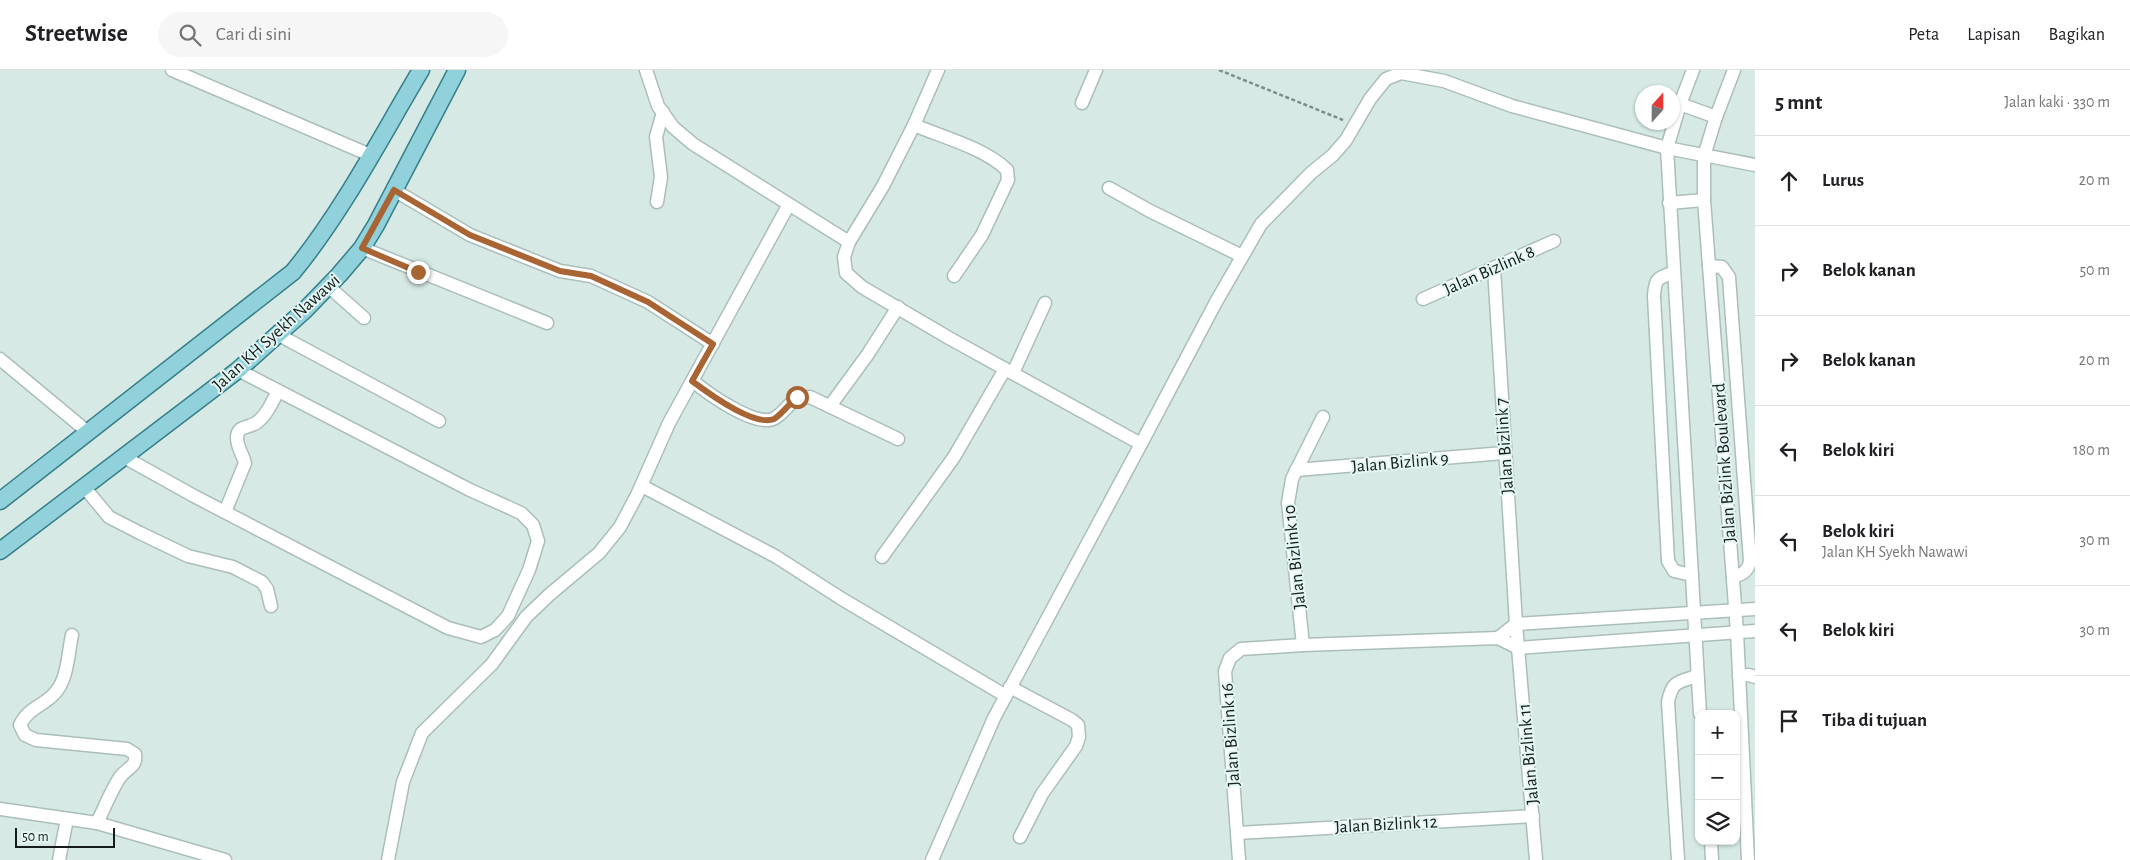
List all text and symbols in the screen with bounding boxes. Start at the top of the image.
search box [158,12,508,57]
icon: search [176,21,204,49]
text: Streetwise [25,22,128,46]
text: Cari di sini [216,25,292,44]
text: Peta [1908,26,1939,44]
text: Lapisan [1967,26,2021,44]
text: Bagikan [2049,26,2105,44]
north arrow [1635,85,1680,130]
text: 5 mnt [1775,92,1822,113]
text: Jalan kaki · 330 m [2004,94,2110,110]
icon: ahead [1775,167,1803,195]
text: Lurus [1822,171,1864,190]
text: 20 m [2079,172,2110,188]
street label: Jalan Bizlink 8 [1441,243,1538,299]
icon: right [1775,257,1803,285]
route end [407,261,430,284]
text: Belok kanan [1822,261,1916,280]
text: 50 m [2079,262,2110,278]
street label: Jalan KH Syekh Nawawi [210,271,344,394]
icon: right [1775,347,1803,375]
text: Belok kanan [1822,351,1916,370]
text: 20 m [2079,352,2110,368]
street label: Jalan Bizlink Boulevard [1710,383,1740,543]
route start [786,386,809,409]
street label: Jalan Bizlink 7 [1493,397,1517,495]
icon: left [1775,437,1803,465]
text: Belok kiri [1822,441,1894,460]
text: 180 m [2073,442,2110,458]
street label: Jalan Bizlink 9 [1351,450,1449,476]
street label: Jalan Bizlink 10 [1281,504,1309,610]
text: Belok kiri [1822,522,1894,541]
icon: left [1775,527,1803,555]
text: 30 m [2080,532,2110,548]
text: Jalan KH Syekh Nawawi [1822,544,1968,560]
icon: left [1775,617,1803,645]
text: Belok kiri [1822,621,1894,640]
text: 30 m [2080,622,2110,638]
street label: Jalan Bizlink 16 [1218,683,1244,787]
street label: Jalan Bizlink 11 [1516,703,1542,805]
icon: arrive [1775,707,1803,735]
map controls [1695,710,1740,845]
button: + [1695,710,1740,755]
text: Tiba di tujuan [1822,711,1927,730]
button: − [1695,755,1740,800]
button: layers [1695,800,1740,845]
street label: Jalan Bizlink 12 [1334,813,1438,837]
scale bar [15,825,115,848]
text: 50 m [22,830,49,844]

